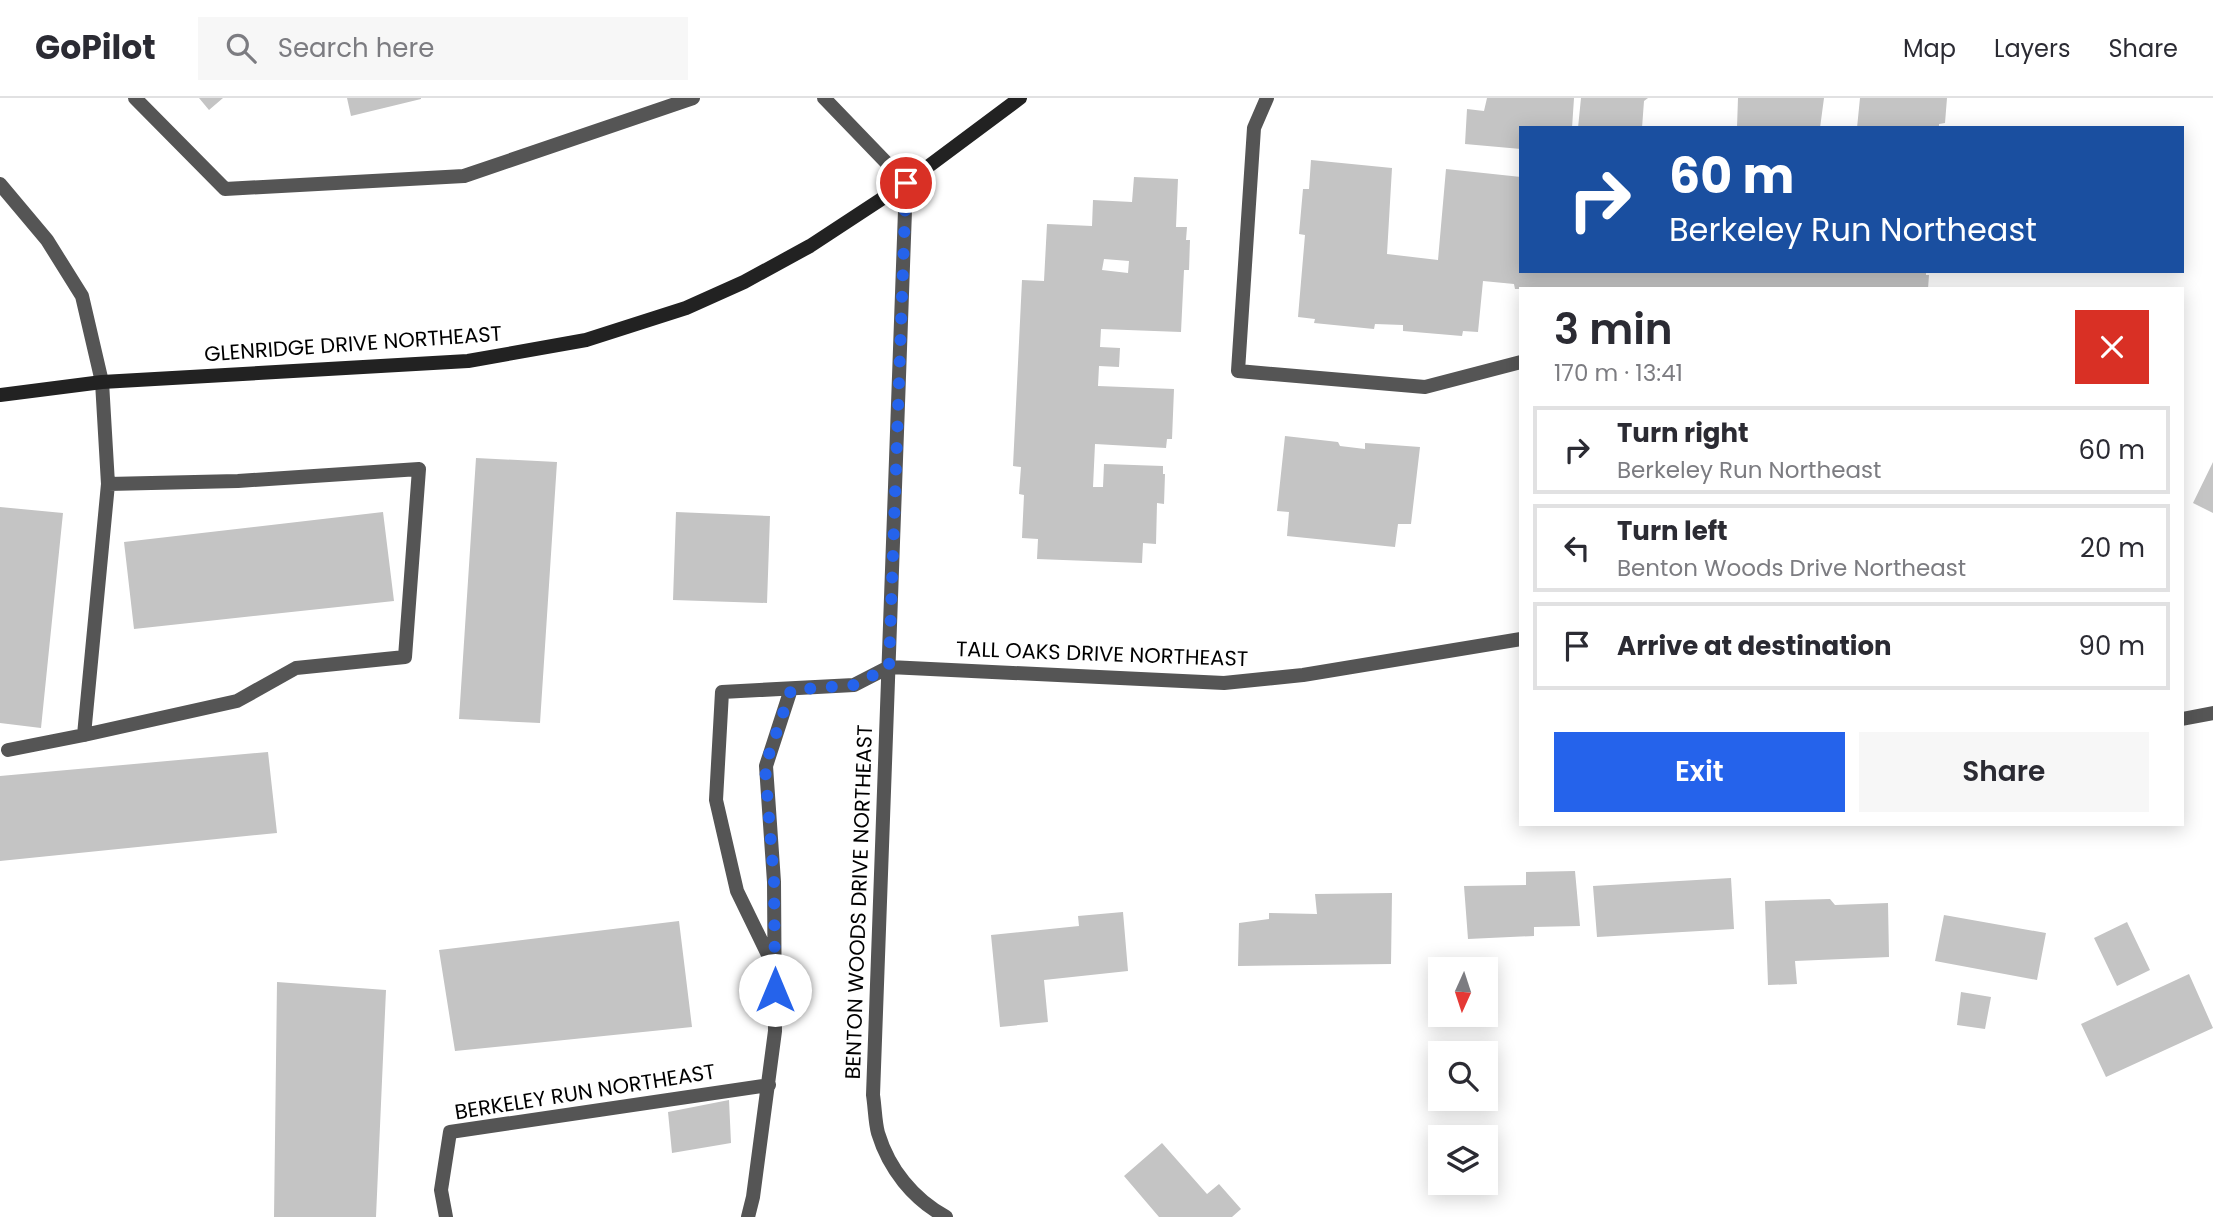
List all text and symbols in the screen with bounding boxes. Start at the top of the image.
search box [198,17,688,80]
text: GoPilot [35,24,156,71]
icon: search [222,29,260,67]
text: Search here [278,30,434,66]
text: Map [1903,32,1956,65]
text: Layers [1994,32,2070,65]
text: Share [2108,32,2178,65]
text: 60 m [1669,142,1794,210]
pin [876,153,936,213]
icon: right [1554,154,1645,245]
icon: arrive [887,164,925,202]
text: Berkeley Run Northeast [1669,207,2037,252]
text: 3 min [1554,300,1673,359]
button: close [2075,310,2149,384]
street label: GLENRIDGE DRIVE NORTHEAST [203,319,503,368]
text: 170 m · 13:41 [1554,357,1683,389]
text: Turn right [1617,415,1749,451]
icon: right [1558,431,1596,469]
text: 60 m [2078,432,2145,468]
text: Berkeley Run Northeast [1617,454,1881,486]
text: Turn left [1617,513,1728,549]
icon: left [1558,529,1596,567]
text: 20 m [2080,530,2145,566]
text: Benton Woods Drive Northeast [1617,552,1966,584]
icon: arrive [1558,627,1596,665]
text: Arrive at destination [1617,628,1892,664]
text: 90 m [2079,628,2145,664]
street label: TALL OAKS DRIVE NORTHEAST [955,634,1249,673]
street label: BENTON WOODS DRIVE NORTHEAST [838,724,879,1080]
button: Exit [1554,732,1845,812]
button: Share [1859,732,2149,812]
position arrow [738,953,812,1027]
north arrow [1428,957,1498,1027]
map controls [1428,957,1498,1195]
button: search [1428,1041,1498,1111]
street label: BERKELEY RUN NORTHEAST [453,1057,717,1126]
button: layers [1428,1125,1498,1195]

